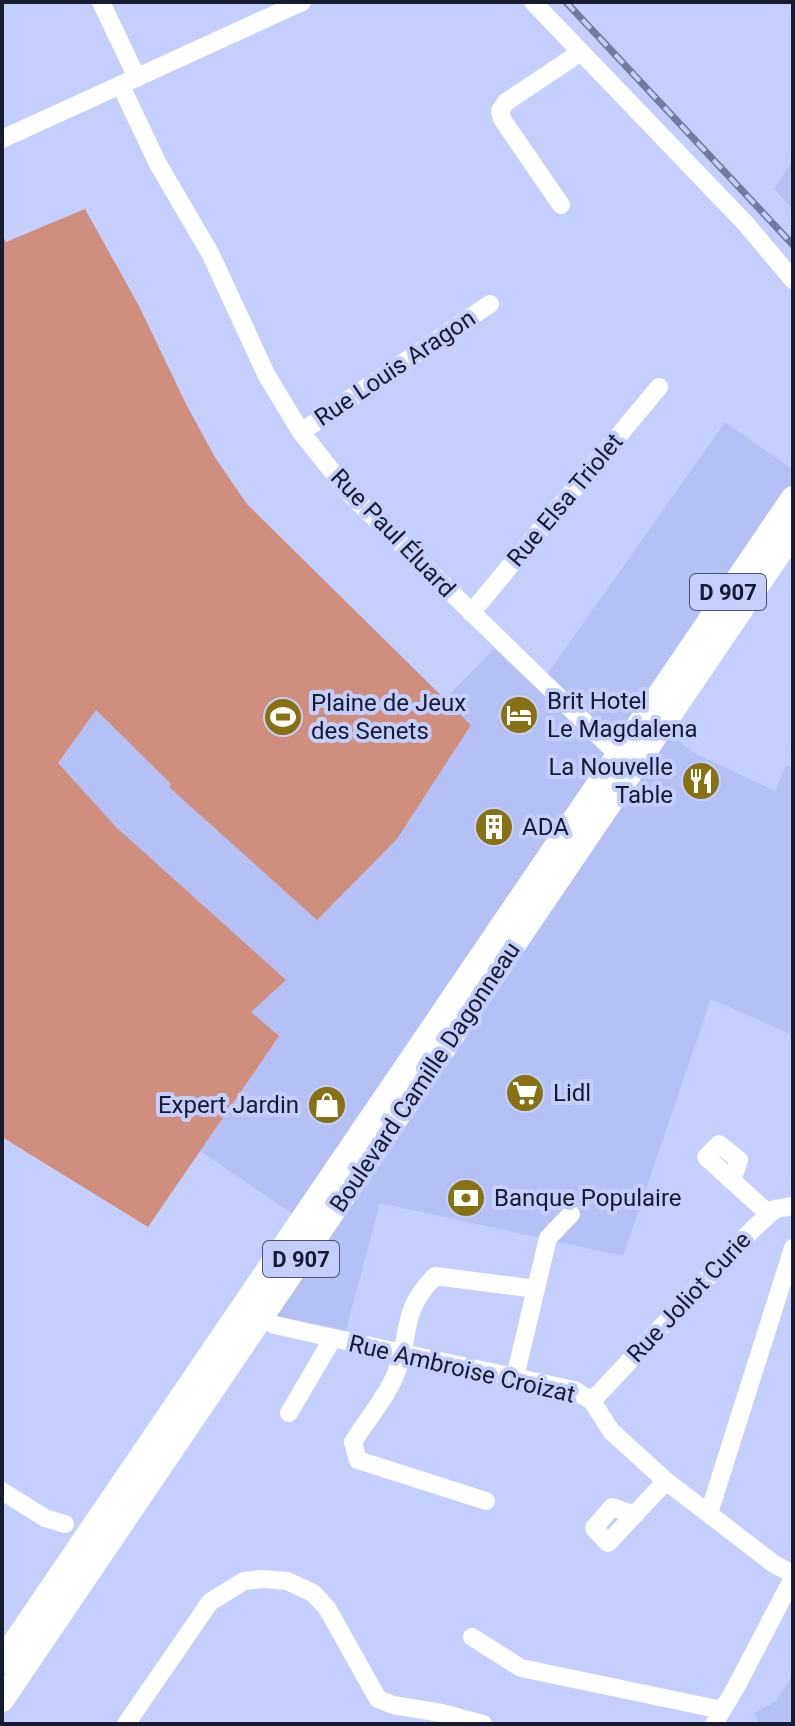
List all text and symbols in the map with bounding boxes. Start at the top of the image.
street label: Rue Louis Aragon [309,304,481,432]
street label: Rue Elsa Triolet [501,428,629,572]
street label: Rue Paul Éluard [325,463,461,603]
road number: D 907 [690,574,766,610]
place label: Brit Hotel Le Magdalena [547,687,698,743]
place label: Plaine de Jeux des Senets [311,689,466,745]
hotel icon: Brit Hotel Le Magdalena [498,694,540,736]
sports icon: Plaine de Jeux des Senets [262,696,304,738]
place label: La Nouvelle Table [548,753,673,809]
restaurant icon: La Nouvelle Table [680,760,722,802]
building icon: ADA [473,806,515,848]
place label: ADA [522,813,569,841]
street label: Boulevard Camille Dagonneau [324,937,526,1217]
supermarket icon: Lidl [504,1072,546,1114]
place label: Lidl [553,1079,591,1107]
shop icon: Expert Jardin [306,1084,348,1126]
place label: Expert Jardin [158,1091,299,1119]
bank icon: Banque Populaire [445,1177,487,1219]
place label: Banque Populaire [494,1184,682,1212]
street label: Rue Joliot Curie [621,1226,757,1368]
road number: D 907 [263,1241,339,1277]
street label: Rue Ambroise Croizat [346,1329,578,1409]

